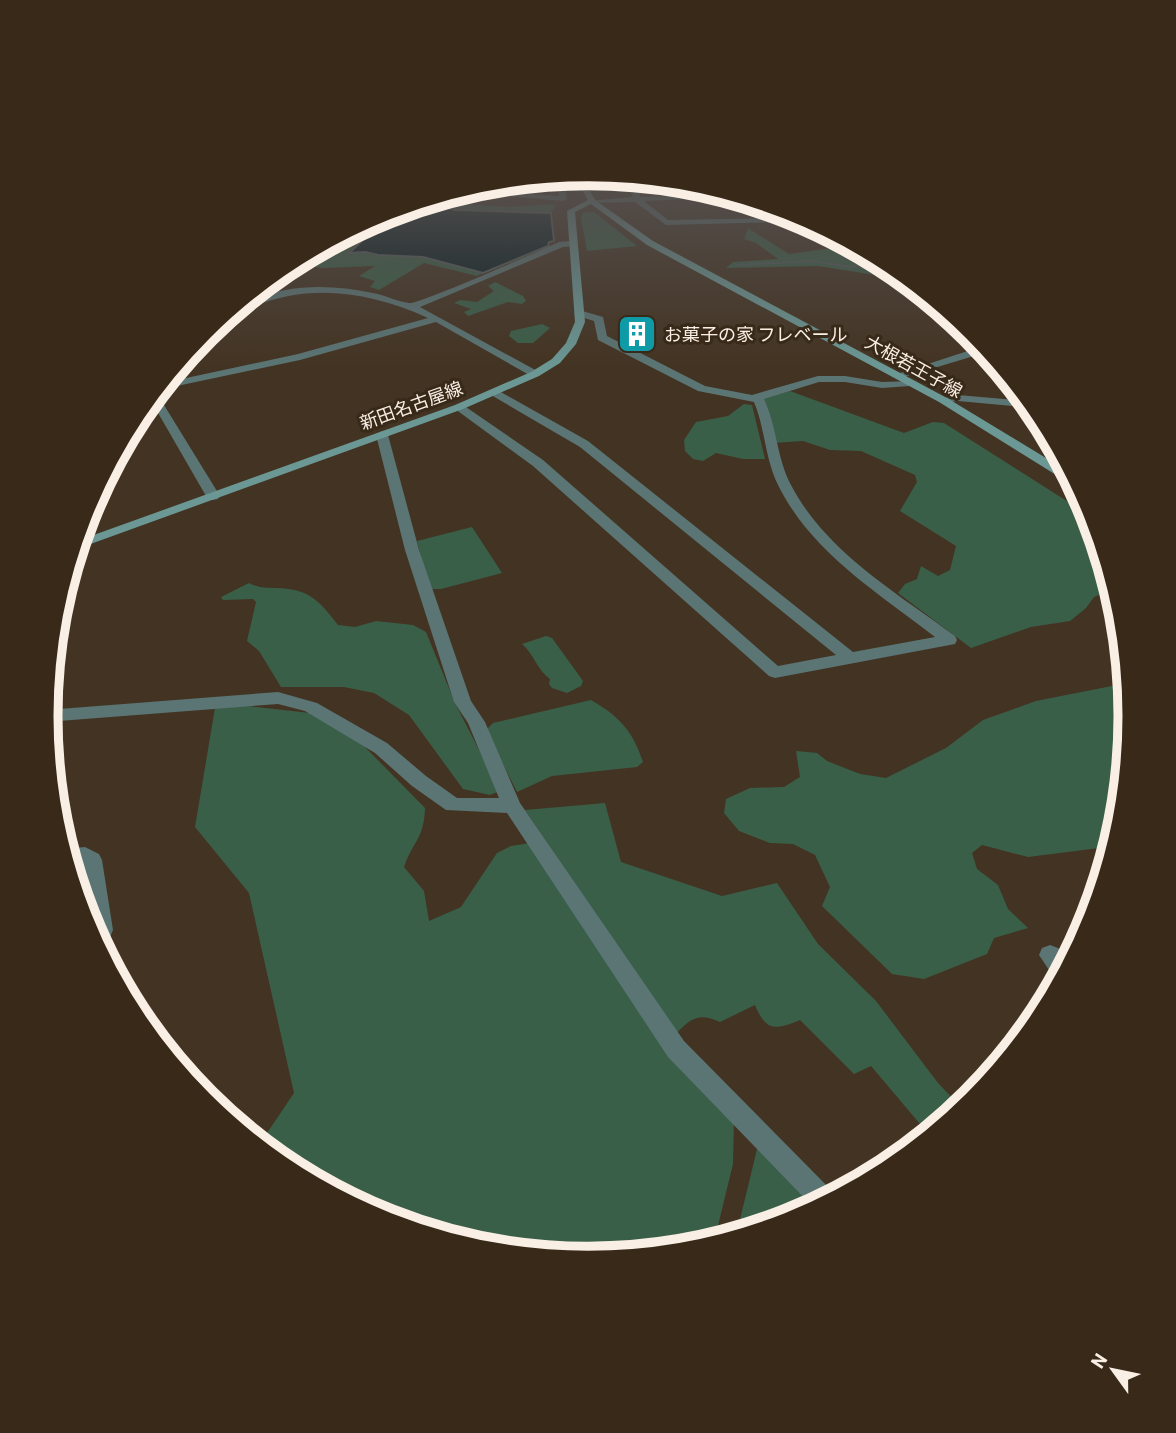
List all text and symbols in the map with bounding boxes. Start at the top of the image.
building icon: お菓子の家 フレベール [616,313,658,355]
place label: お菓子の家 フレベール [664,323,848,345]
street label: 大根若王子線 [861,330,967,402]
street label: 新田名古屋線 [356,376,466,434]
north arrow [1078,1335,1148,1405]
text: N [1085,1349,1111,1372]

